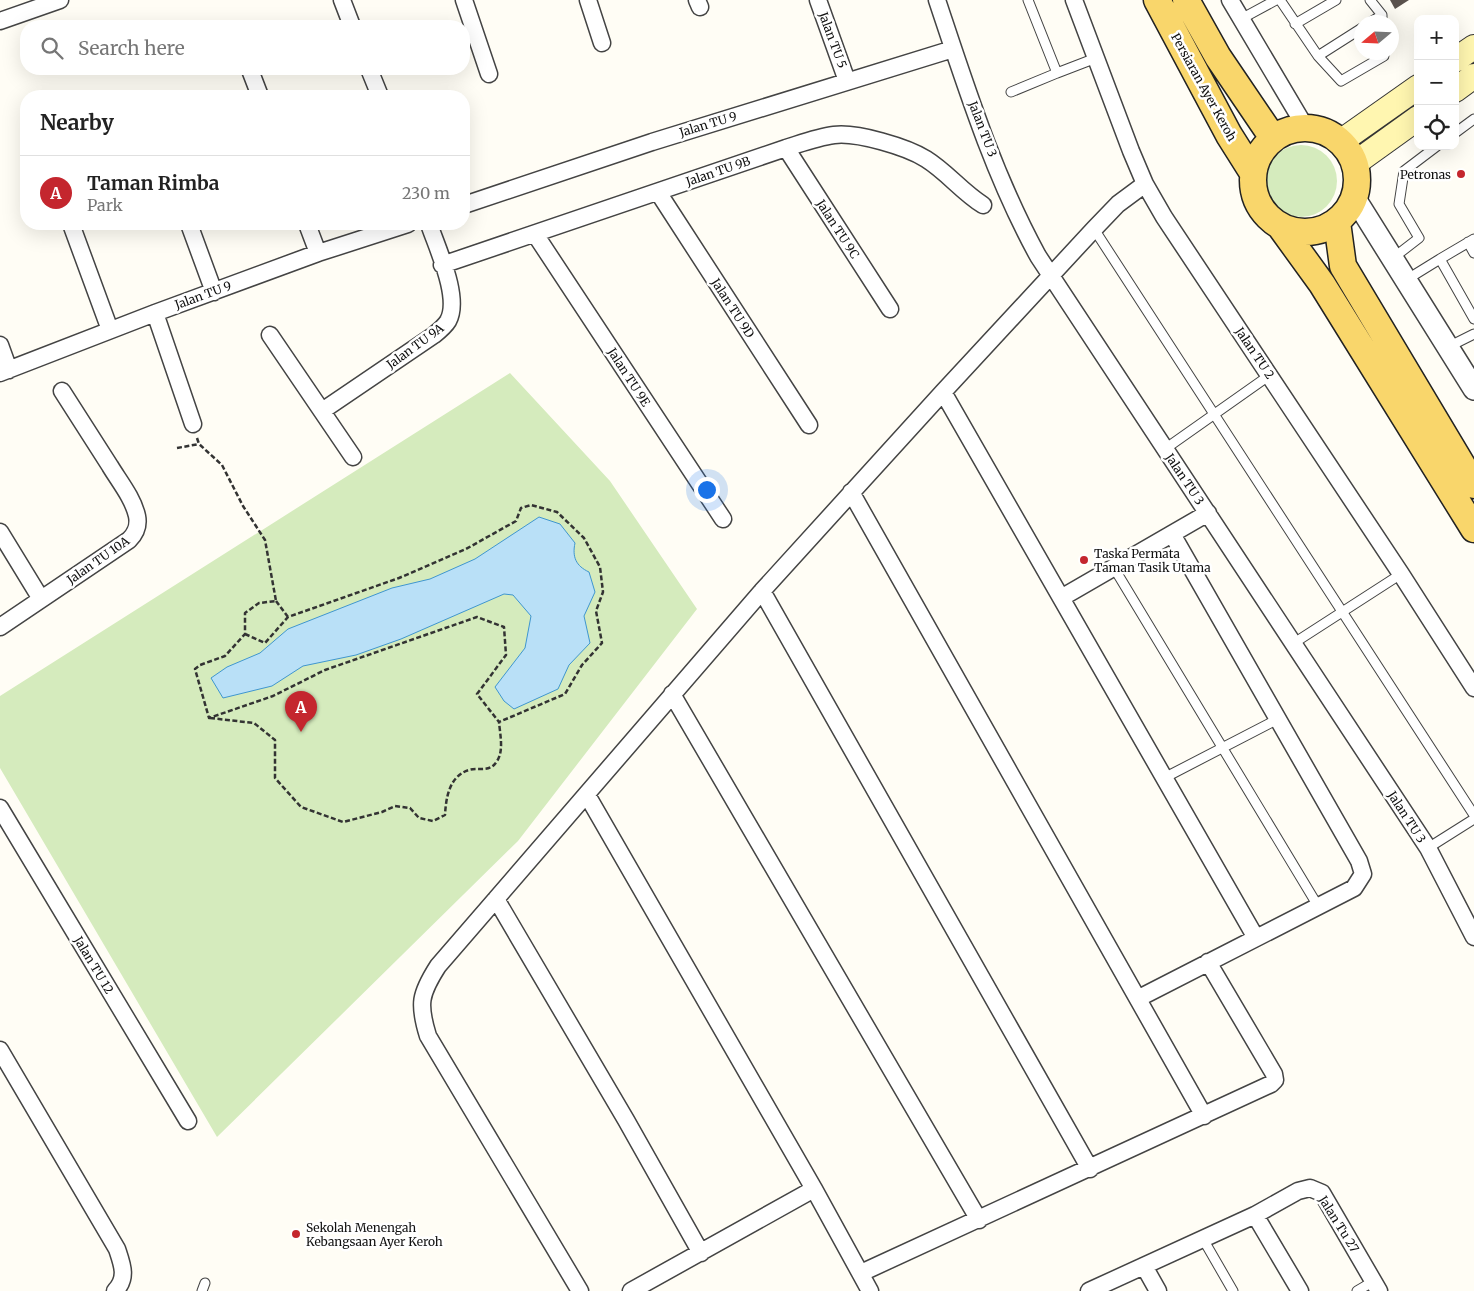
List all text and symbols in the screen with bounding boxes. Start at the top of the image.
street label: Jalan TU 5 [816,9,850,70]
north arrow [1354,15,1399,60]
map controls [1414,15,1459,150]
button: + [1414,15,1459,60]
search box [20,20,470,75]
street label: Persiaran Ayer Keroh [1168,30,1240,144]
icon: search [38,34,66,62]
text: Search here [78,36,185,60]
button: − [1414,60,1459,105]
street label: Jalan TU 3 [965,98,1001,159]
button: locate [1414,105,1459,150]
street label: Jalan TU 9 [677,108,738,140]
text: Nearby [40,109,114,136]
street label: Jalan TU 9B [683,153,752,189]
place label: Petronas [1400,167,1451,182]
marker: Petronas [1455,168,1467,180]
text: Taman Rimba [87,171,219,195]
text: A [50,183,62,203]
text: 230 m [402,183,450,203]
text: Park [87,195,123,215]
street label: Jalan TU 9C [813,196,863,261]
street label: Jalan TU 9D [708,275,758,341]
street label: Jalan TU 9 [172,278,233,312]
street label: Jalan TU 9A [383,320,447,372]
street label: Jalan TU 2 [1232,324,1278,382]
street label: Jalan TU 9E [604,344,654,409]
street label: Jalan TU 3 [1162,450,1208,508]
your location [694,477,720,503]
street label: Jalan TU 10A [63,533,132,588]
place label: Taska Permata Taman Tasik Utama [1094,546,1211,575]
marker: Taska Permata Taman Tasik Utama [1078,554,1090,566]
pin: A [285,691,317,732]
street label: Jalan TU 3 [1384,787,1429,846]
street label: Jalan TU 12 [71,933,117,996]
street label: Jalan Tu 27 [1315,1192,1362,1255]
place label: Sekolah Menengah Kebangsaan Ayer Keroh [306,1220,443,1249]
marker: Sekolah Menengah Kebangsaan Ayer Keroh [290,1228,302,1240]

